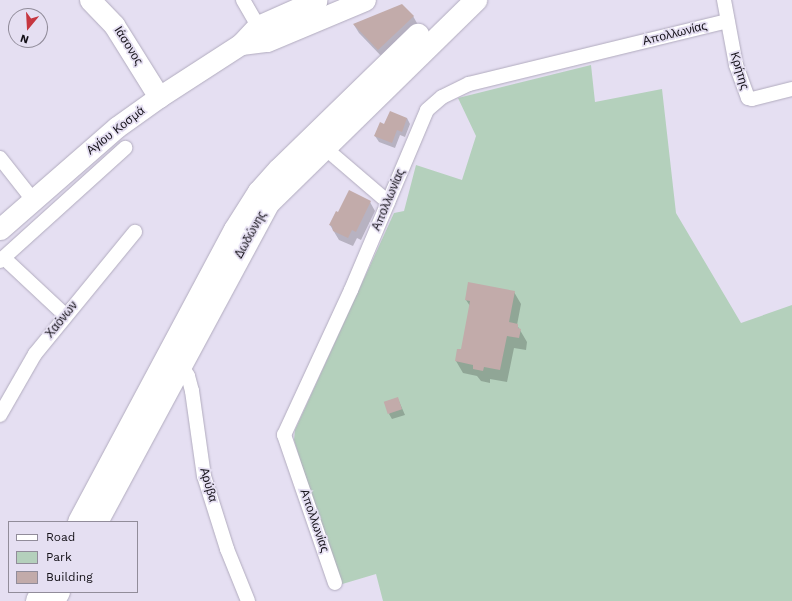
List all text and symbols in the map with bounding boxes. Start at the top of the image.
north arrow [8,8,48,48]
street label: Απολλωνίας [641,19,709,49]
street label: Ιάσονος [111,24,145,68]
text: N [19,31,30,46]
street label: Κρήτης [726,50,752,92]
street label: Αγίου Κοσμά [84,104,148,158]
street label: Απολλωνίας [370,167,408,233]
street label: Δωδώνης [232,209,270,261]
street label: Χαόνων [43,299,81,341]
street label: Αρύβα [196,466,220,504]
street label: Απολλωνίας [296,488,332,554]
legend [8,521,138,593]
text: Road [46,530,75,544]
text: Park [46,550,72,564]
text: Building [46,570,93,584]

